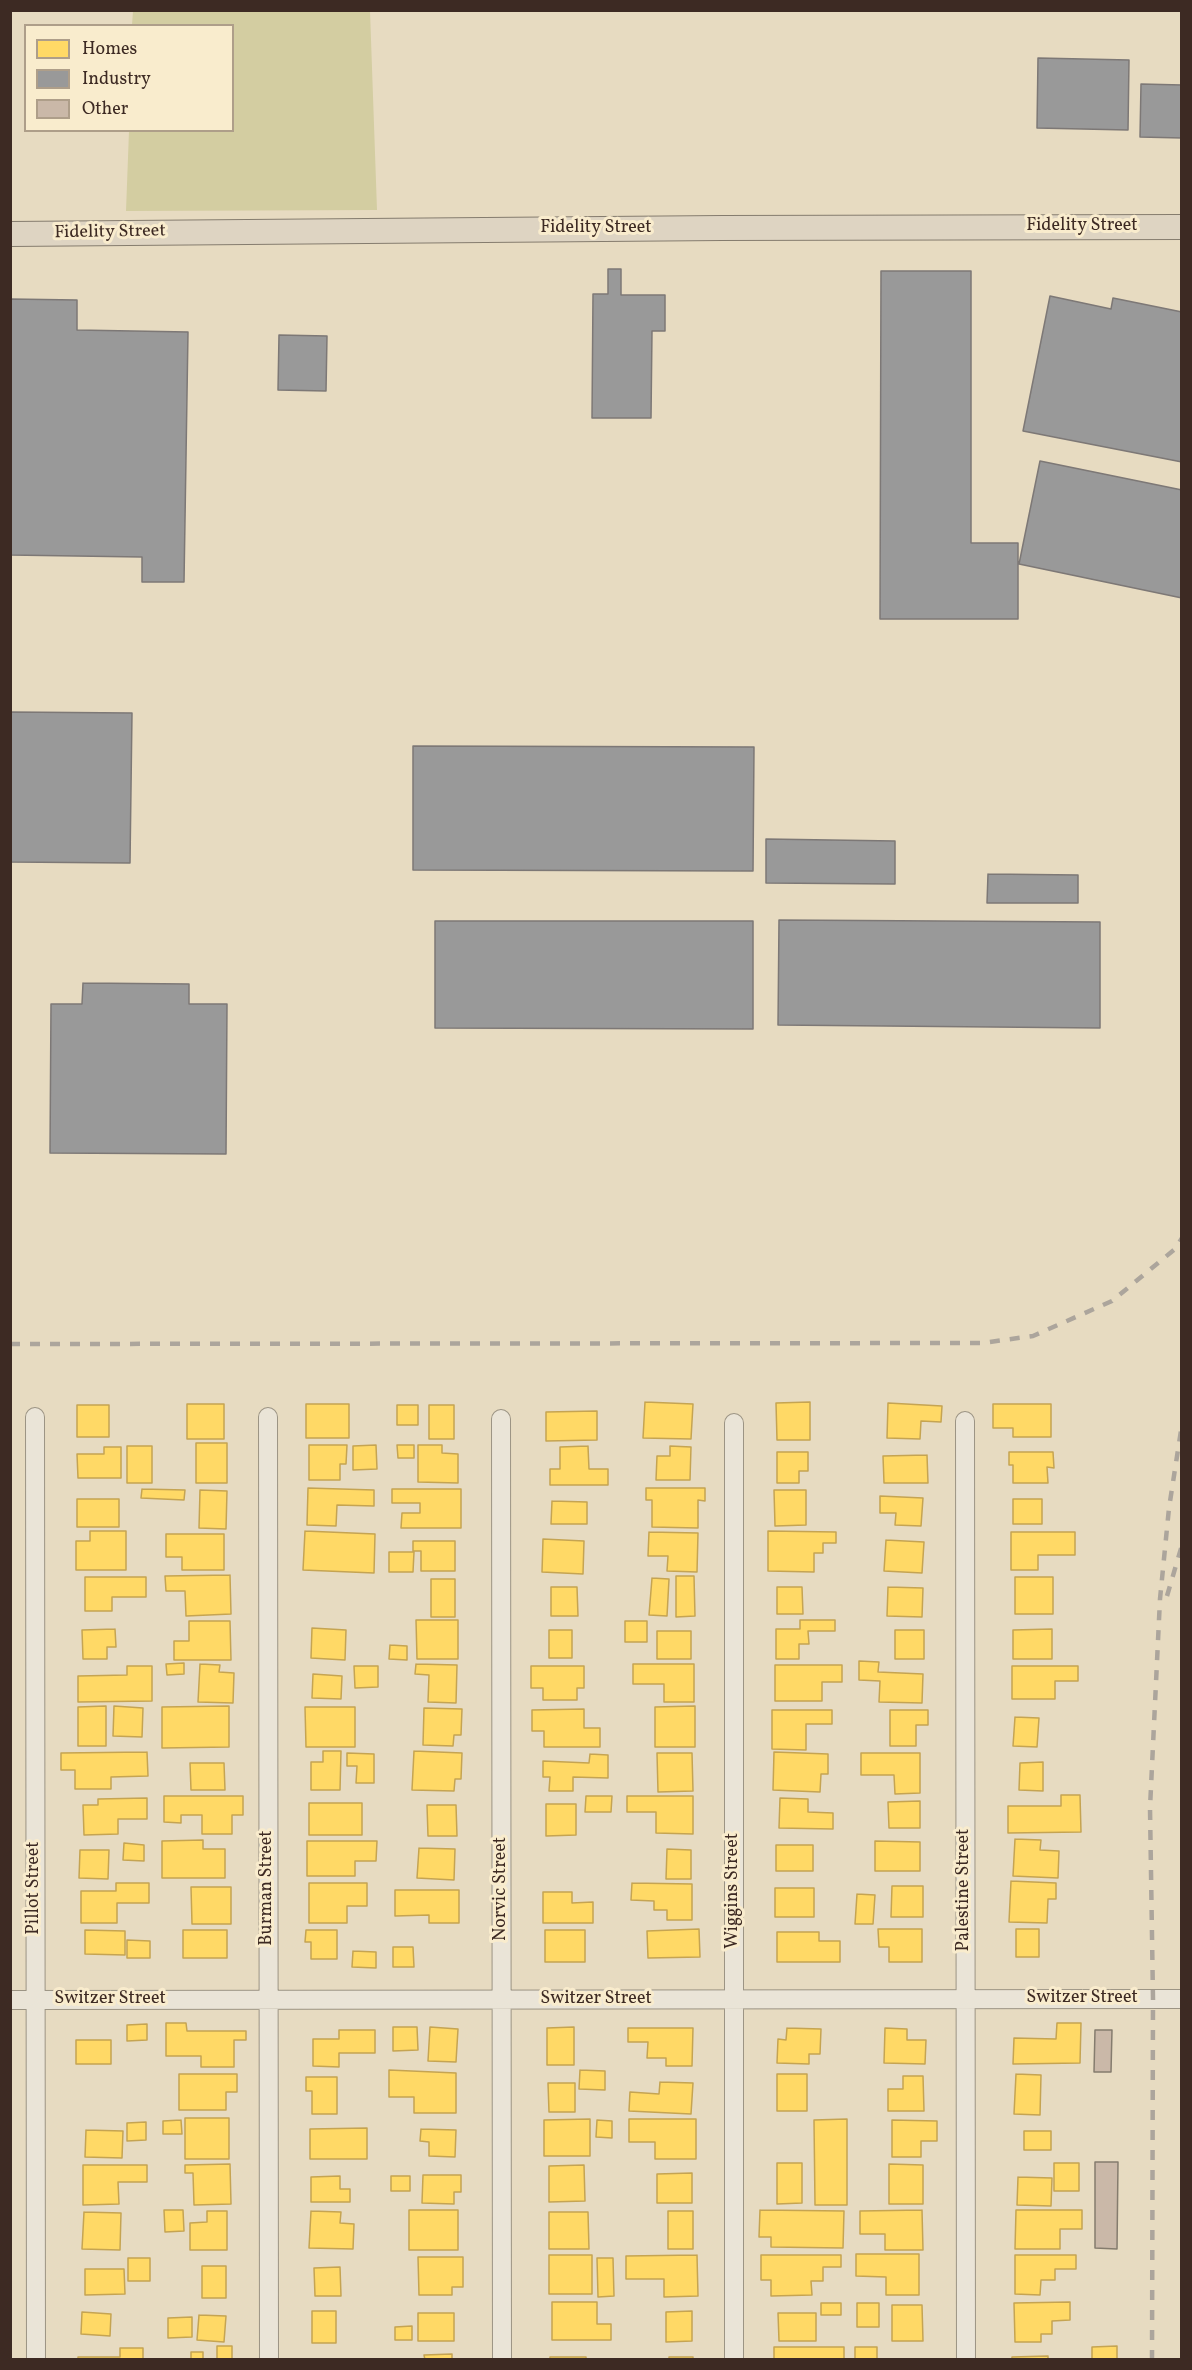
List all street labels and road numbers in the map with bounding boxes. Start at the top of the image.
street label: Fidelity Street [1026,216,1138,238]
street label: Fidelity Street [540,218,652,240]
street label: Fidelity Street [54,221,166,245]
street label: Palestine Street [954,1829,976,1951]
street label: Burman Street [257,1830,279,1946]
street label: Wiggins Street [723,1833,745,1949]
street label: Norvic Street [491,1837,513,1941]
street label: Pillot Street [24,1841,46,1935]
street label: Switzer Street [1026,1988,1138,2010]
street label: Switzer Street [54,1989,166,2011]
street label: Switzer Street [540,1989,652,2011]

